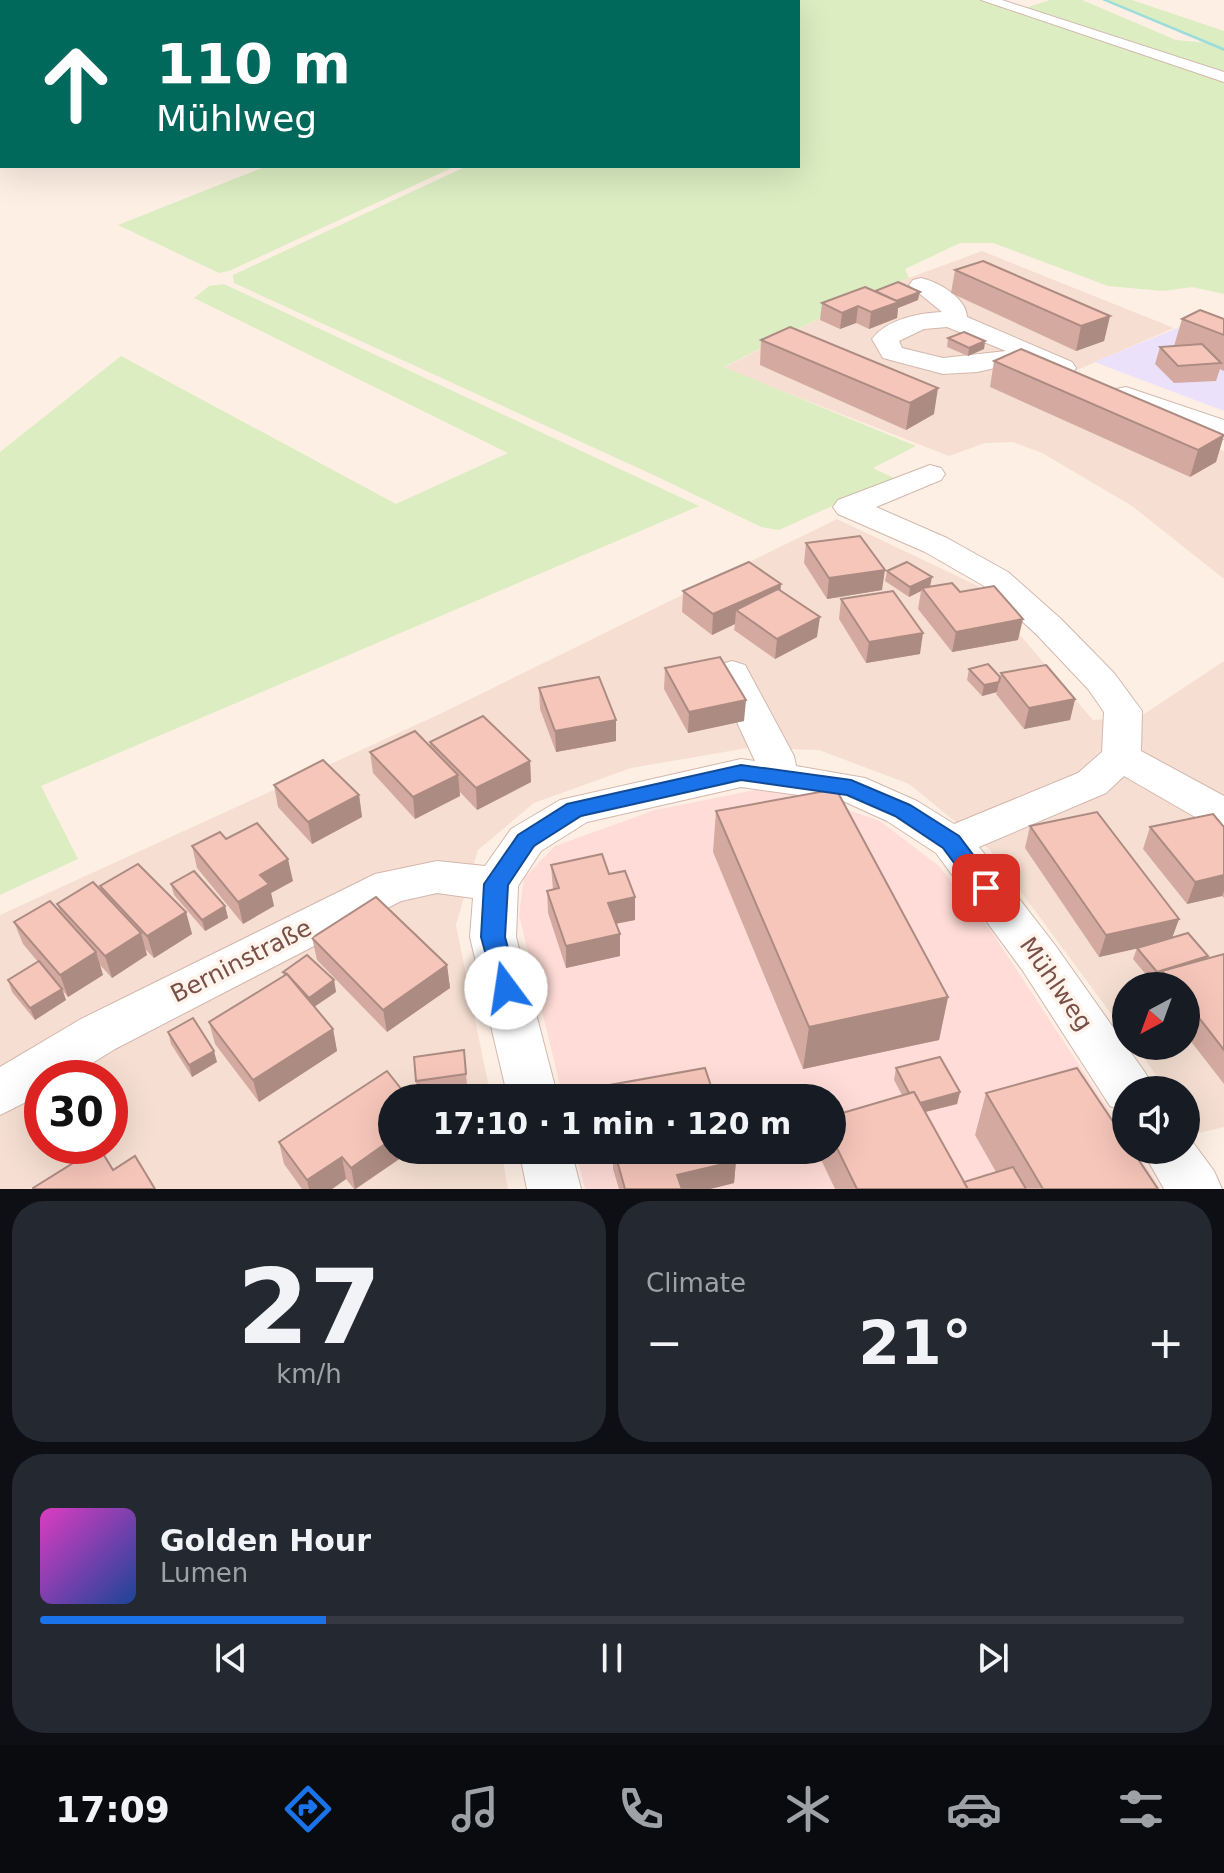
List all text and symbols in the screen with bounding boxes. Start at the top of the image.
text: 110 m [156,31,351,96]
icon: ahead [24,32,128,136]
text: Mühlweg [156,98,317,139]
pin [952,854,1020,922]
icon: arrive [964,866,1008,910]
street label: Berninstraße [166,914,316,1008]
street label: Mühlweg [1014,932,1098,1036]
position arrow [464,946,548,1030]
north arrow [1112,972,1200,1060]
map controls [1112,972,1200,1164]
speed limit sign: 30 [24,1060,128,1164]
button: sound [1112,1076,1200,1164]
text: 17:10 · 1 min · 120 m [433,1106,791,1141]
text: 27 [237,1246,381,1368]
text: Climate [646,1268,746,1298]
text: 21° [858,1308,972,1378]
text: − [646,1317,683,1368]
text: + [1147,1317,1184,1368]
text: km/h [276,1359,342,1389]
text: Golden Hour [160,1523,371,1558]
text: Lumen [160,1558,248,1588]
icon: previous [209,1636,253,1680]
icon: pause [590,1636,634,1680]
icon: next [971,1636,1015,1680]
icon: directions [280,1781,336,1837]
icon: music [447,1781,503,1837]
icon: phone [613,1781,669,1837]
icon: climate [780,1781,836,1837]
icon: car [946,1781,1002,1837]
icon: filters [1113,1781,1169,1837]
text: 17:09 [55,1789,170,1830]

